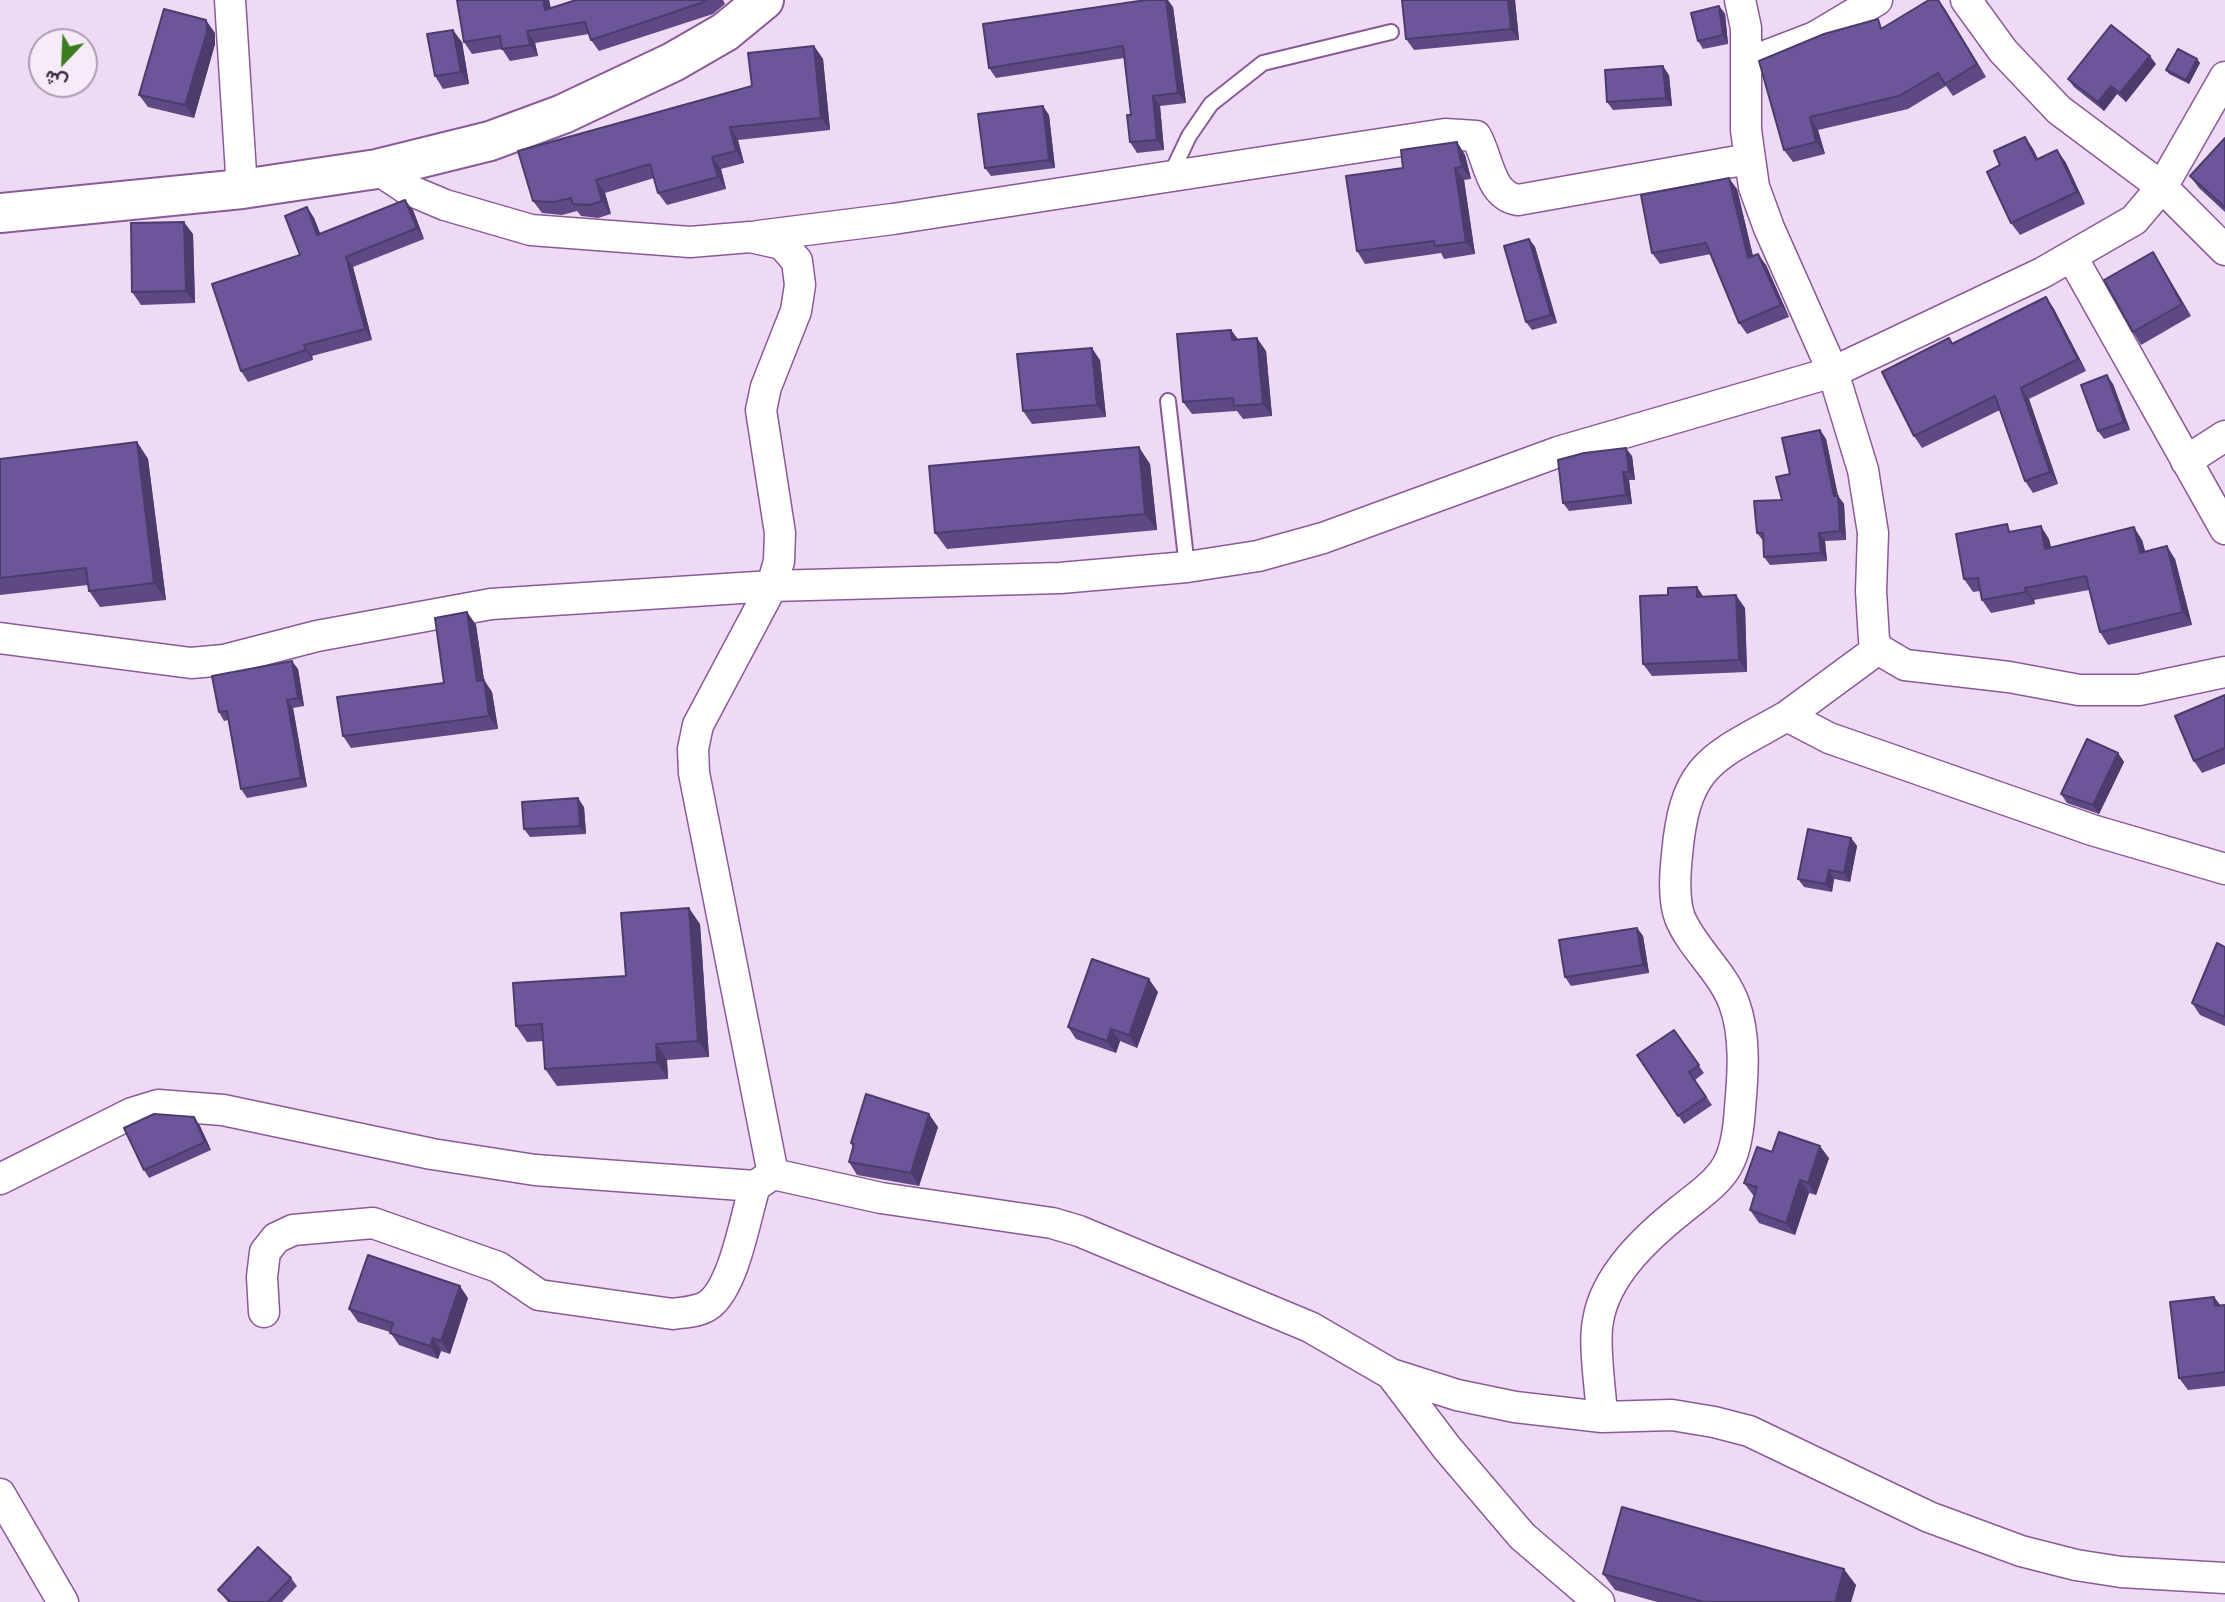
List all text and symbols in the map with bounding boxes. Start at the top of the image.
north arrow [28,28,98,98]
text: ش [40,64,71,97]

